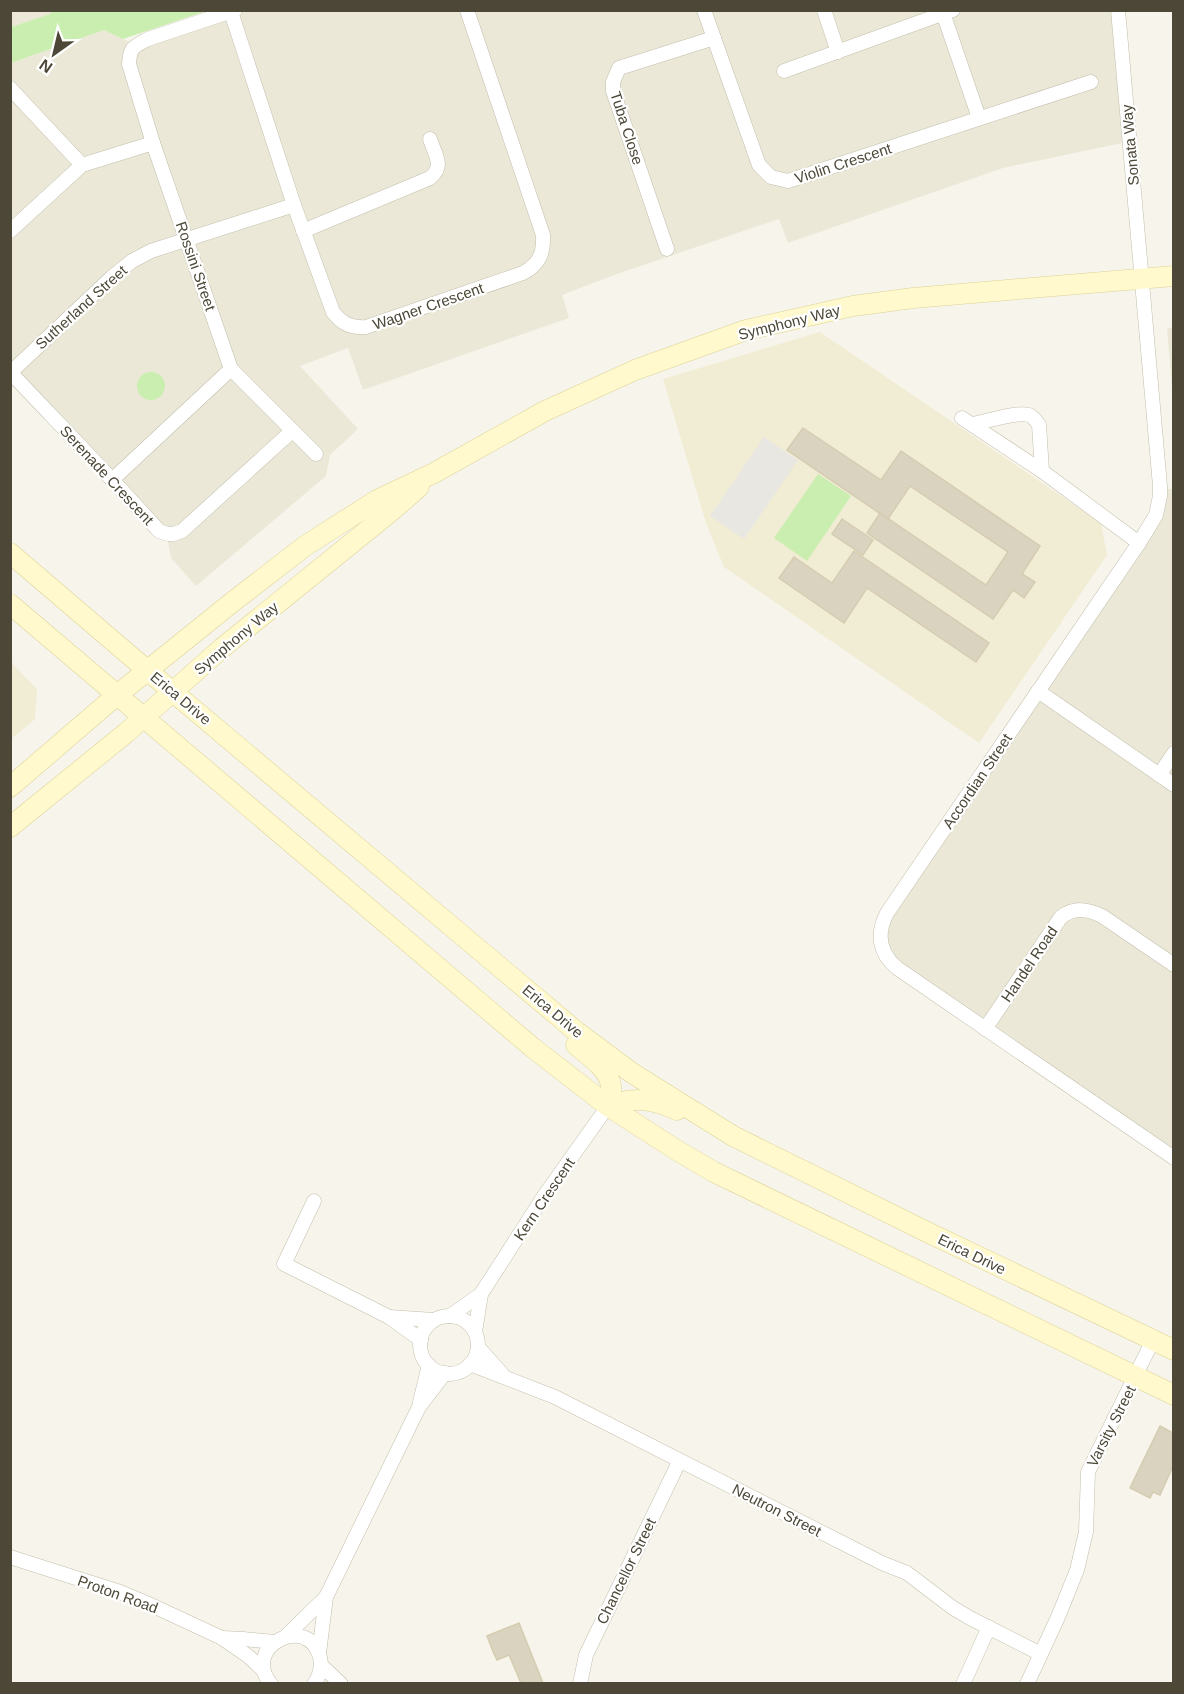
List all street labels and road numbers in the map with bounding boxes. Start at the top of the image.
street label: Tuba Close [607,89,647,167]
street label: Sonata Way [1118,103,1142,186]
street label: Violin Crescent [793,139,894,187]
street label: Rossini Street [173,219,220,314]
street label: Sutherland Street [32,261,131,352]
street label: Wagner Crescent [370,279,486,333]
street label: Symphony Way [736,301,842,343]
street label: Serenade Crescent [57,422,158,529]
street label: Symphony Way [191,598,282,678]
street label: Erica Drive [147,668,215,728]
street label: Accordian Street [939,730,1016,832]
street label: Handel Road [997,923,1061,1005]
street label: Erica Drive [519,981,587,1041]
street label: Kern Crescent [510,1154,578,1243]
street label: Erica Drive [935,1230,1009,1278]
street label: Varsity Street [1083,1382,1139,1469]
street label: Neutron Street [730,1480,825,1540]
street label: Chancellor Street [593,1514,659,1627]
street label: Proton Road [76,1572,160,1616]

